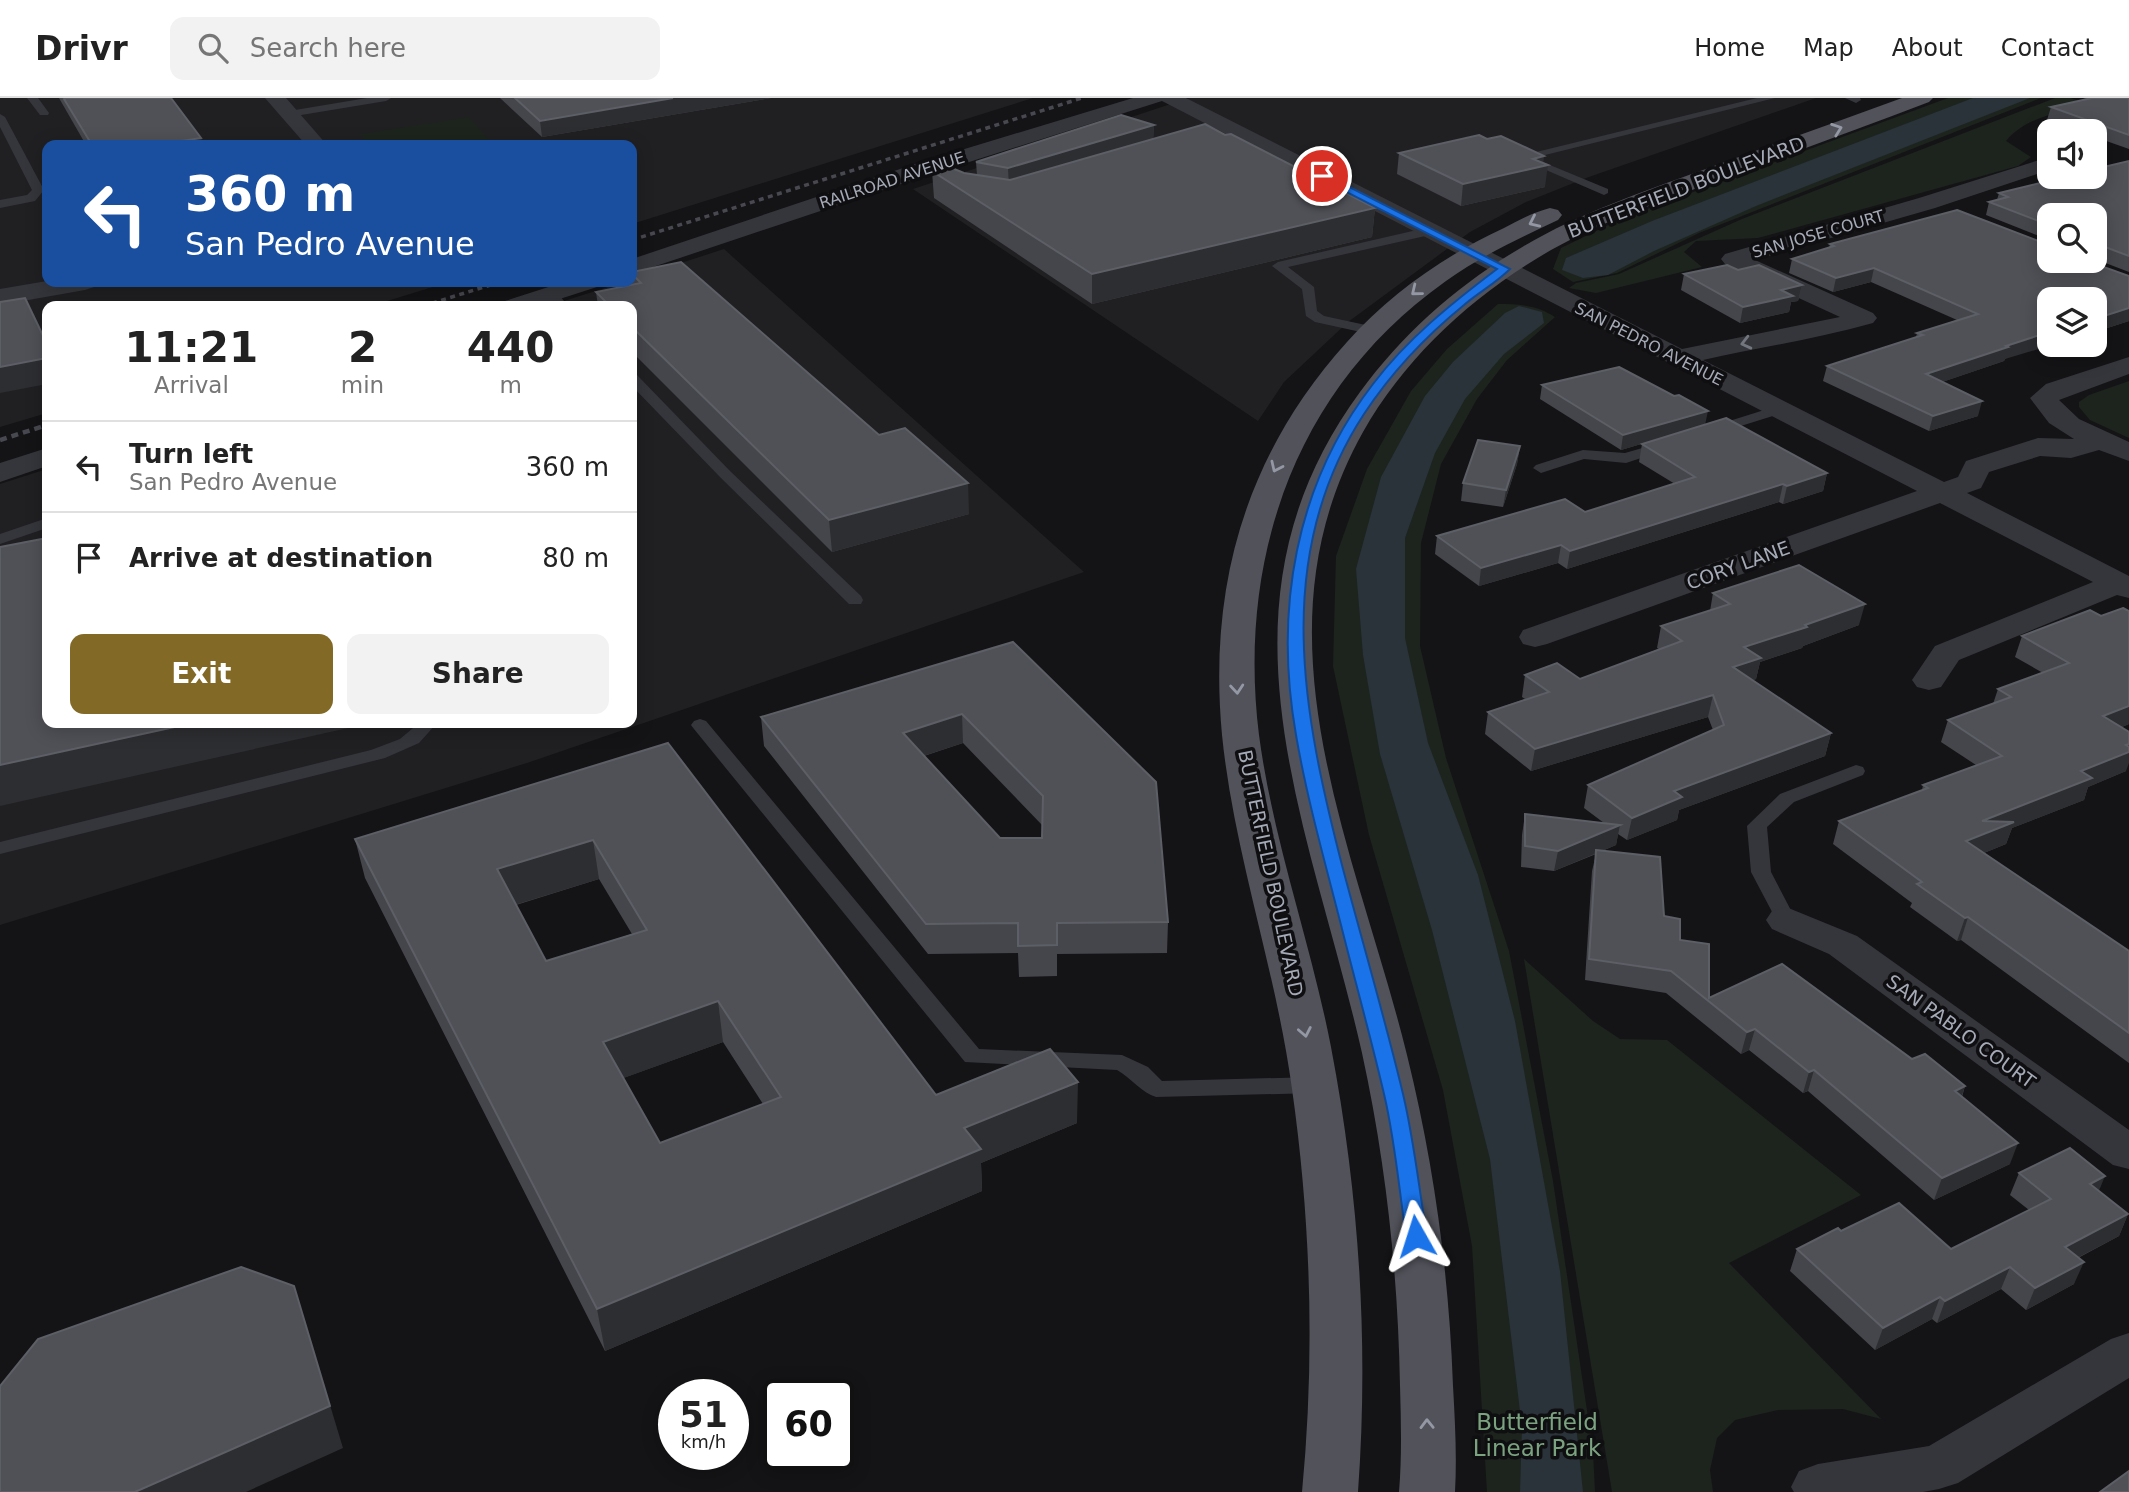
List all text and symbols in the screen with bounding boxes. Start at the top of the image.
search box [170,17,660,80]
text: Drivr [35,29,128,68]
icon: search [194,29,232,67]
text: Search here [250,33,406,63]
text: Home [1694,34,1765,62]
text: Map [1803,34,1854,62]
text: About [1892,34,1963,62]
text: Contact [2001,34,2094,62]
map controls [2037,119,2107,357]
button: sound [2037,119,2107,189]
one-way arrow [1831,123,1843,137]
street label: BUTTERFIELD BOULEVARD [1565,132,1807,242]
pin [1292,146,1352,206]
street label: RAILROAD AVENUE [817,148,967,212]
icon: arrive [1303,157,1341,195]
text: 360 m [185,166,355,223]
icon: left [70,168,161,259]
button: search [2037,203,2107,273]
street label: SAN JOSE COURT [1750,206,1886,262]
one-way arrow [1529,214,1541,228]
text: San Pedro Avenue [185,225,475,263]
one-way arrow [1412,283,1425,295]
button: layers [2037,287,2107,357]
street label: SAN PEDRO AVENUE [1572,298,1726,390]
text: 11:21 [125,323,258,372]
text: 2 [348,323,377,372]
text: 440 [467,323,554,372]
one-way arrow [1740,335,1752,349]
text: Arrival [154,372,229,398]
text: min [341,372,384,398]
text: m [499,372,522,398]
text: Turn left [129,439,253,469]
icon: left [70,448,108,486]
text: 360 m [526,452,609,482]
one-way arrow [1270,460,1284,472]
text: San Pedro Avenue [129,469,337,495]
street label: CORY LANE [1683,536,1793,594]
icon: arrive [70,539,108,577]
text: Arrive at destination [129,543,433,573]
text: 80 m [542,543,609,573]
button: Exit [70,634,333,714]
button: Share [347,634,609,714]
one-way arrow [1229,683,1244,694]
street label: BUTTERFIELD BOULEVARD [1234,748,1308,998]
street label: SAN PABLO COURT [1882,970,2040,1093]
one-way arrow [1296,1026,1311,1038]
position arrow [1379,1199,1453,1273]
speed limit sign: 60 [763,1379,854,1470]
text: 51 [679,1395,728,1435]
park label: Butterfield Linear Park [1473,1409,1602,1461]
one-way arrow [1420,1418,1435,1429]
text: km/h [681,1431,726,1452]

